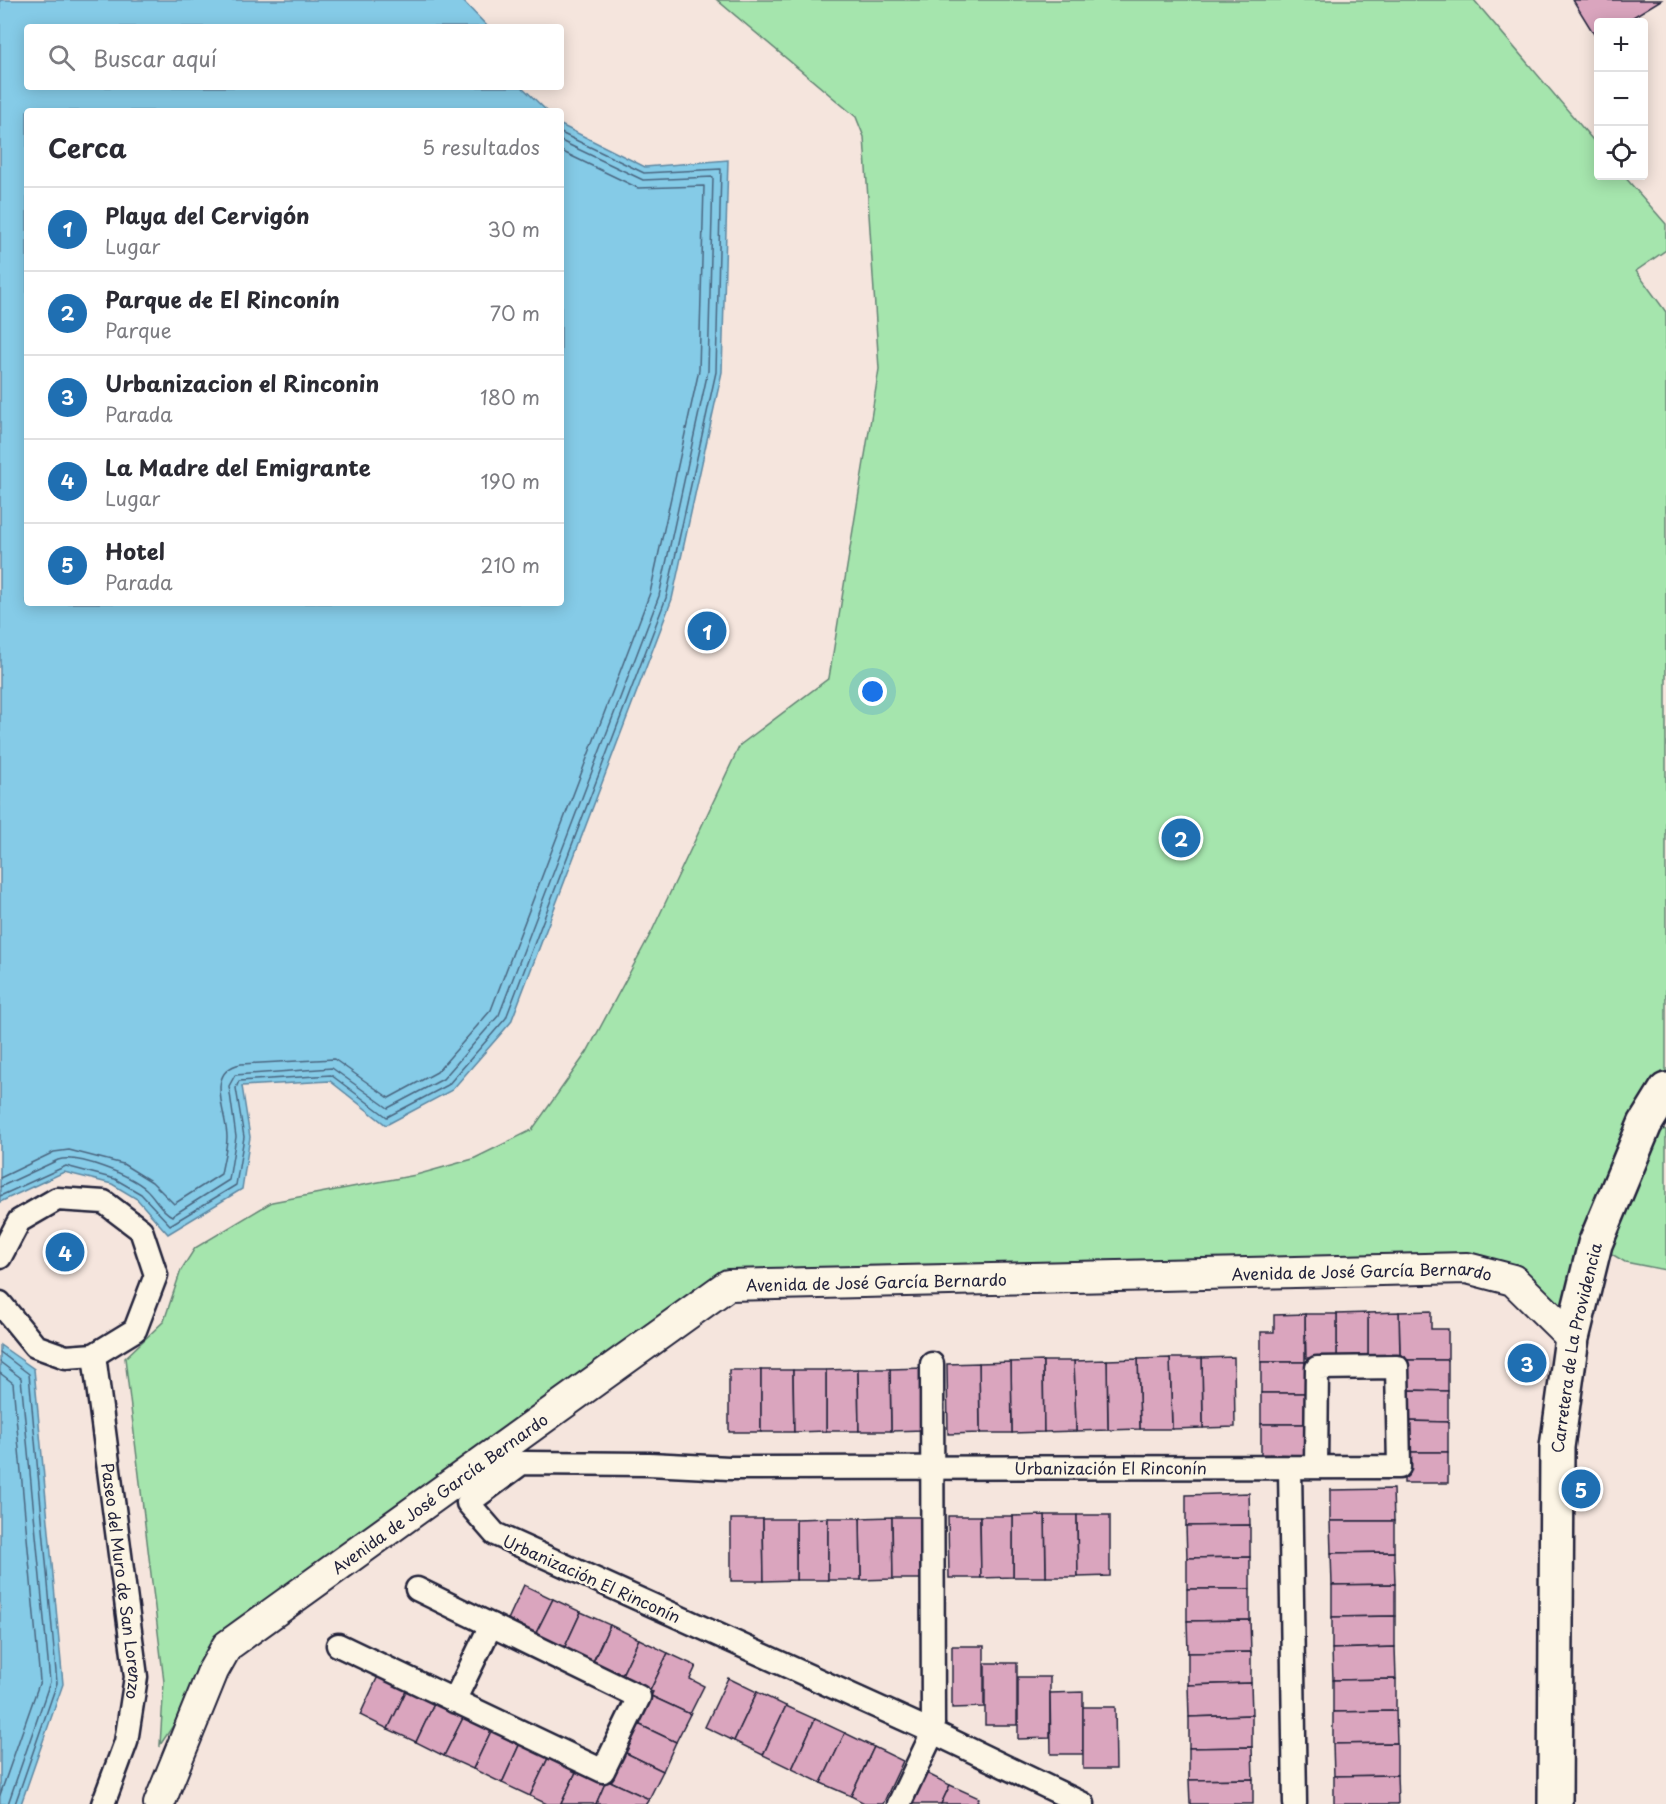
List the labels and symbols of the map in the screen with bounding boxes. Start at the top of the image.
pin: 1 [688,608,726,654]
your location [858,677,887,706]
pin: 2 [1162,816,1200,860]
pin: 4 [46,1230,84,1274]
street label: Carretera de La Providencia [1545,1240,1607,1453]
street label: Avenida de José García Bernardo [1231,1256,1495,1286]
street label: Avenida de José García Bernardo [745,1267,1007,1297]
pin: 3 [1508,1340,1546,1386]
street label: Avenida de José García Bernardo [326,1407,552,1579]
street label: Urbanización El Rinconín [1014,1455,1207,1480]
street label: Paseo del Muro de San Lorenzo [96,1461,148,1701]
pin: 5 [1562,1466,1600,1512]
street label: Urbanización El Rinconín [499,1528,685,1628]

